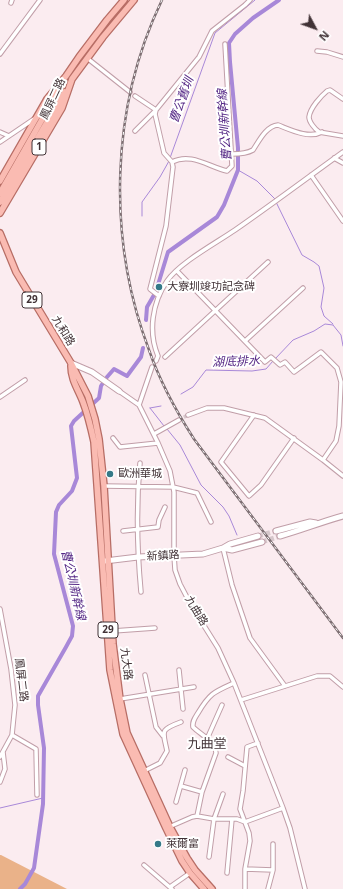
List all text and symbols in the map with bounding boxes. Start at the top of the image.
north arrow [295,8,335,48]
text: N [316,28,333,44]
water label: 曹公舊圳 [167,75,197,125]
street label: 鳳屏二路 [38,76,68,122]
water label: 曹公圳新幹線 [215,89,235,161]
road number: 1 [32,139,46,155]
place label: 大寮圳竣功記念碑 [167,280,255,294]
marker: 大寮圳竣功記念碑 [154,282,164,292]
road number: 29 [22,292,42,308]
street label: 九和路 [49,313,77,349]
water label: 湖底排水 [212,354,260,370]
place label: 歐洲華城 [118,467,162,481]
marker: 歐洲華城 [105,469,115,479]
water label: 曹公圳新幹線 [58,548,88,622]
street label: 新鎮路 [146,549,180,563]
street label: 九曲路 [182,593,210,629]
road number: 29 [98,622,118,638]
street label: 九大路 [117,647,135,681]
street label: 鳳屏二路 [12,657,30,703]
district label: 九曲堂 [188,736,226,752]
place label: 萊爾富 [166,837,199,851]
marker: 萊爾富 [153,839,163,849]

